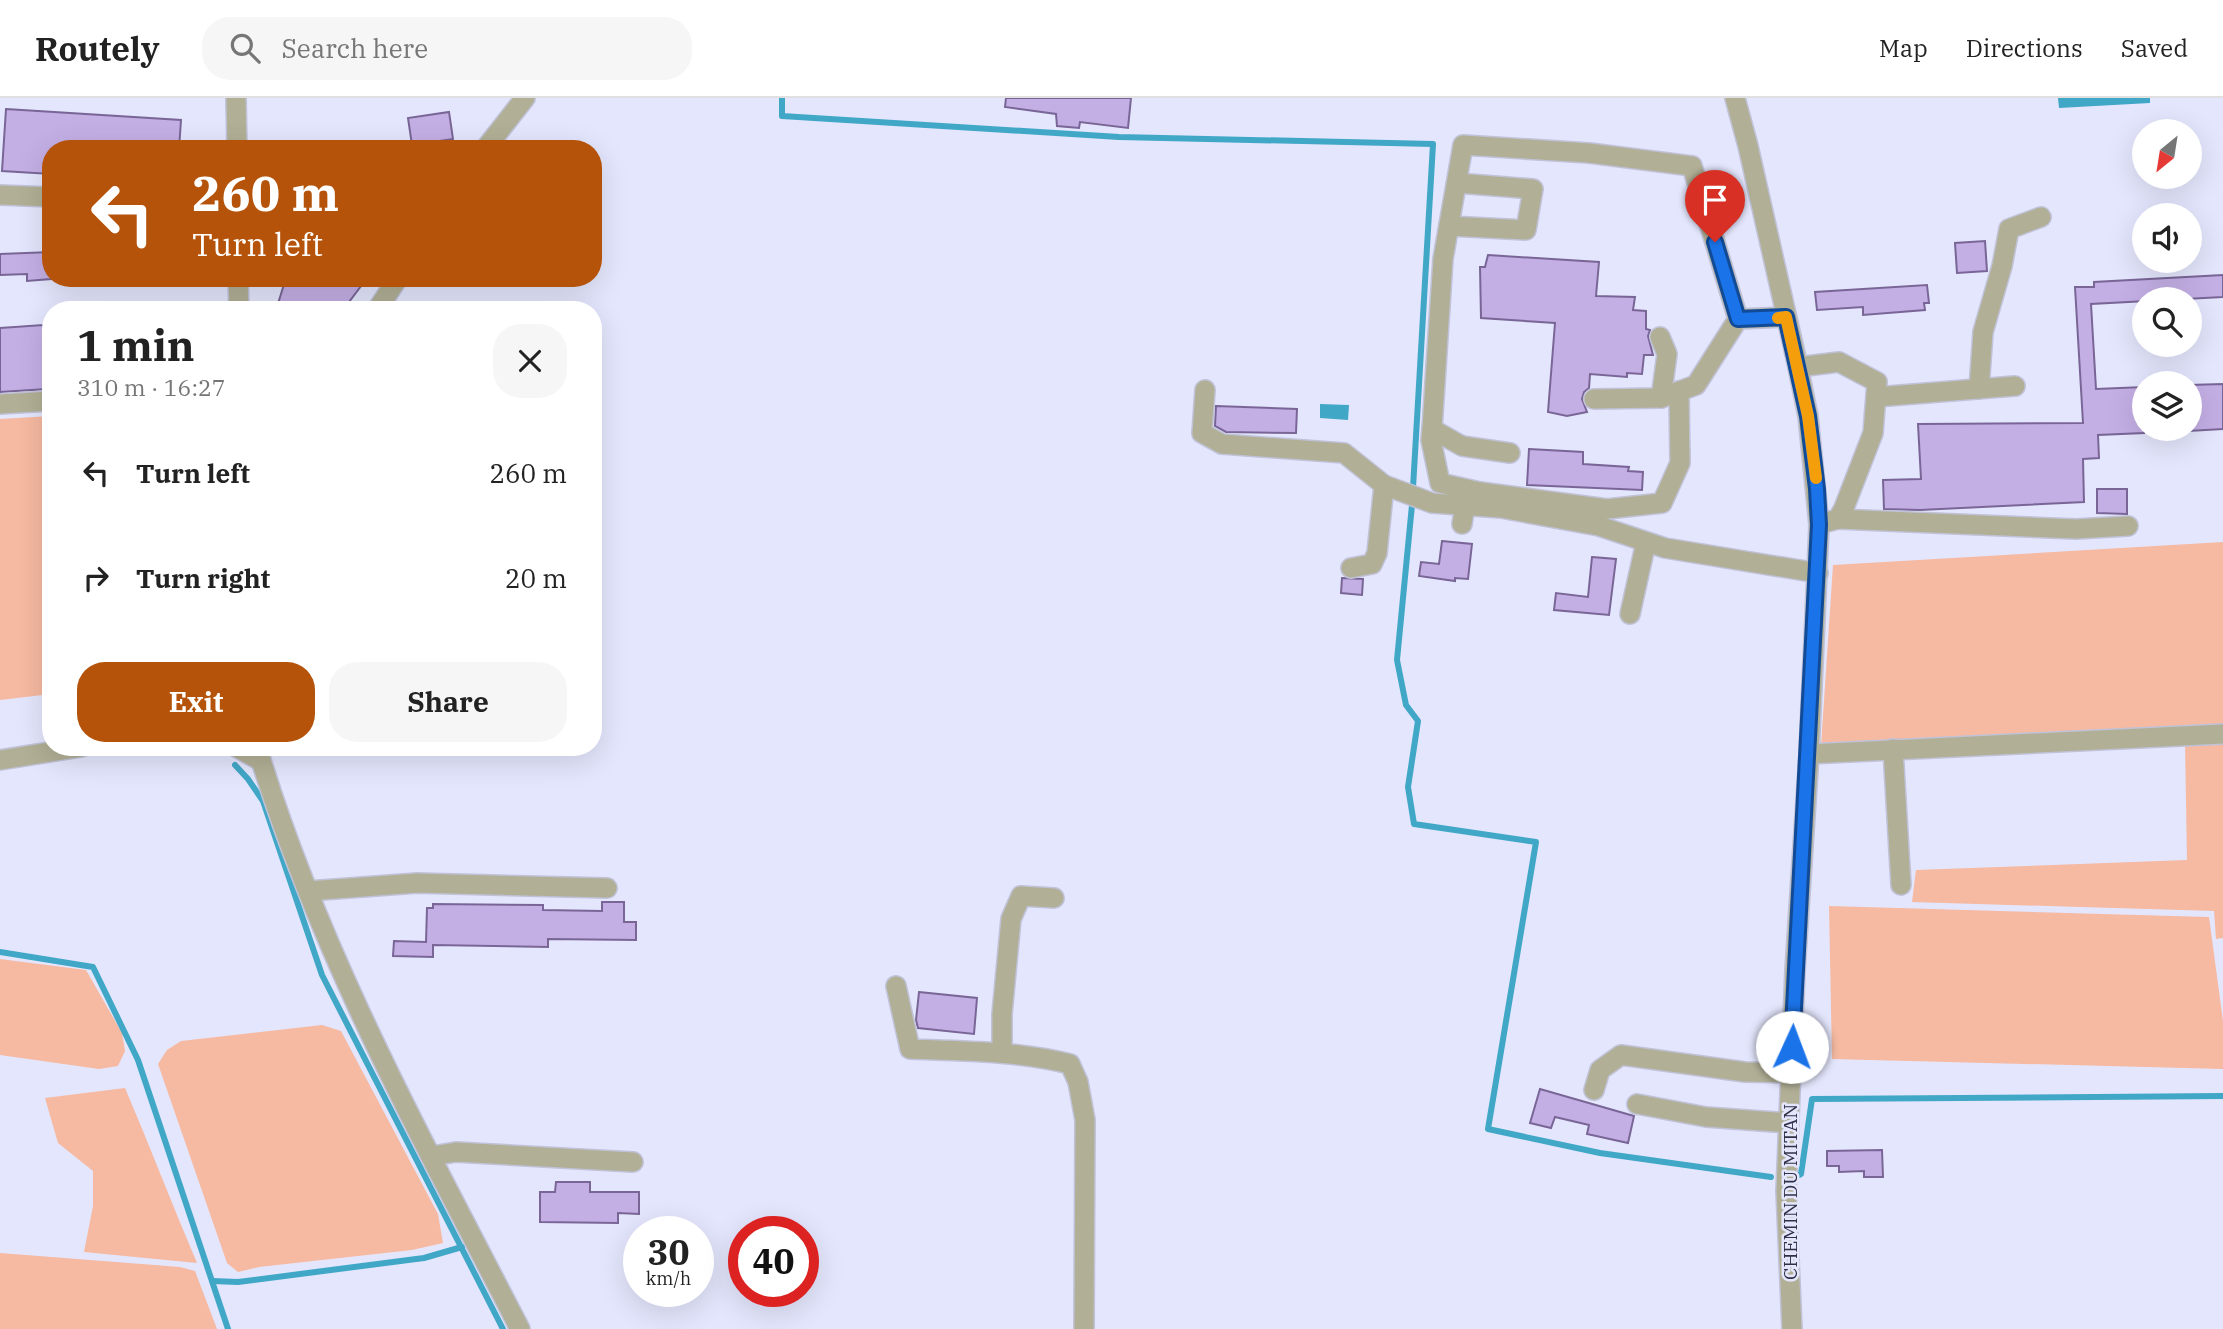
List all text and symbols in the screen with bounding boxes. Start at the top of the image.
search box [202,17,692,80]
text: Routely [35,27,160,70]
icon: search [226,29,264,67]
text: Search here [282,31,428,65]
text: Map [1879,32,1928,64]
text: Directions [1966,32,2083,64]
text: Saved [2121,32,2188,64]
north arrow [2132,119,2202,189]
map controls [2132,119,2202,441]
text: 260 m [192,161,339,224]
icon: left [77,168,168,259]
pin [1685,170,1745,242]
icon: arrive [1696,181,1734,219]
button: sound [2132,203,2202,273]
text: Turn left [192,223,323,265]
button: search [2132,287,2202,357]
text: 1 min [77,318,195,373]
button: close [493,324,567,398]
button: layers [2132,371,2202,441]
text: 310 m · 16:27 [77,372,226,402]
icon: left [77,454,115,492]
text: Turn left [136,456,250,490]
text: 260 m [489,456,567,490]
icon: right [77,559,115,597]
text: Turn right [136,561,270,595]
text: 20 m [505,561,567,595]
button: Exit [77,662,315,742]
button: Share [329,662,567,742]
position arrow [1755,1010,1829,1084]
street label: CHEMIN DU MITAN [1778,1104,1802,1280]
speed limit sign: 40 [728,1216,819,1307]
text: 30 [647,1229,690,1275]
text: km/h [646,1267,691,1290]

